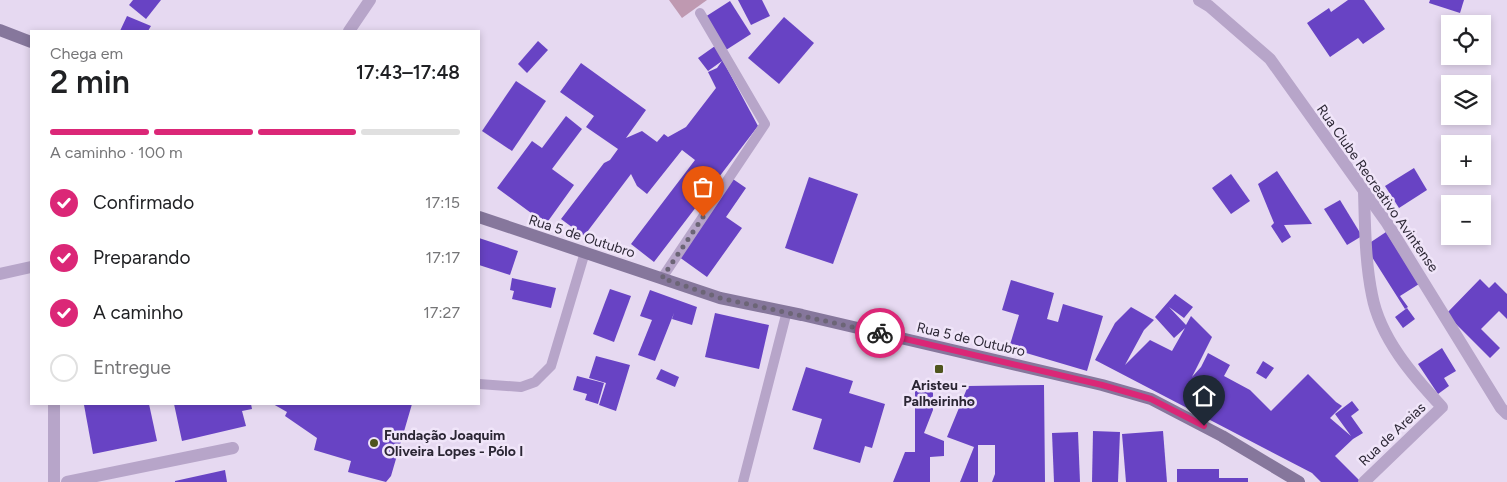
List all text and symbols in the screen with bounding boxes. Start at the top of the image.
map controls [1441,15,1491,245]
button: locate [1441,15,1491,65]
text: Chega em [50,44,123,63]
text: 17:43–17:48 [356,61,460,84]
text: 2 min [50,63,130,101]
button: layers [1441,75,1491,125]
street label: Rua Clube Recreativo Avintense [1313,101,1442,276]
button: + [1441,135,1491,185]
text: A caminho · 100 m [50,143,183,162]
pin [682,166,724,217]
icon: bag [689,173,717,201]
icon: check [50,189,78,217]
text: Confirmado [93,191,194,214]
text: 17:15 [425,193,460,212]
button: − [1441,195,1491,245]
street label: Rua 5 de Outubro [527,211,637,262]
icon: check [50,244,78,272]
text: Preparando [93,246,191,269]
text: 17:17 [426,248,460,267]
icon: check [50,299,78,327]
text: A caminho [93,301,183,324]
text: 17:27 [423,303,460,322]
courier [855,308,905,358]
icon: bike [866,319,894,347]
street label: Rua 5 de Outubro [915,319,1027,360]
text: Entregue [93,356,171,379]
marker: Aristeu - Palheirinho [933,363,945,375]
pin [1183,375,1225,426]
place label: Aristeu - Palheirinho [903,377,975,410]
icon: home [1190,382,1218,410]
street label: Rua de Areias [1355,399,1429,470]
place label: Fundação Joaquim Oliveira Lopes - Pólo I [384,427,523,460]
marker: Fundação Joaquim Oliveira Lopes - Pólo I [368,437,380,449]

